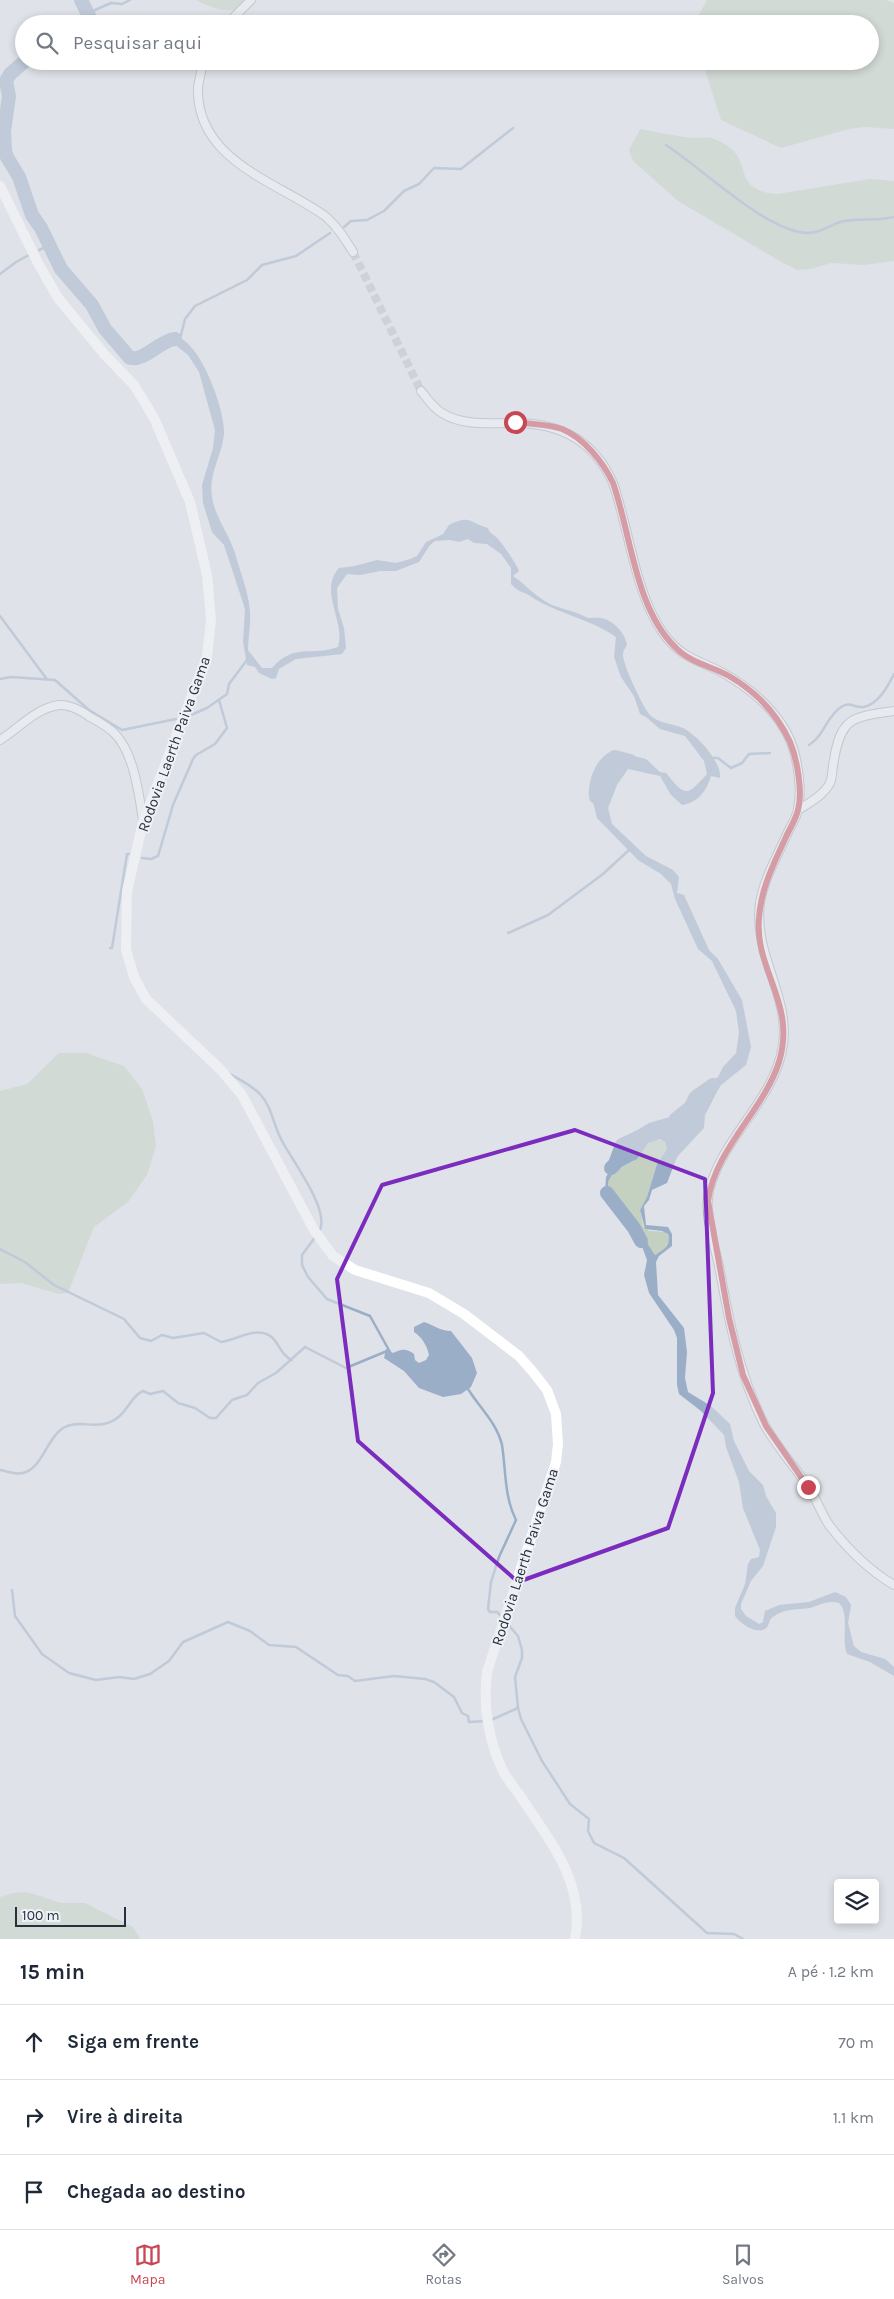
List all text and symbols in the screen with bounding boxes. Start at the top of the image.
search box [15,15,879,70]
icon: search [33,29,61,57]
text: Pesquisar aqui [73,32,202,54]
route start [504,411,527,434]
street label: Rodovia Laerth Paiva Gama [134,654,214,834]
street label: Rodovia Laerth Paiva Gama [488,1466,562,1648]
route end [797,1476,820,1499]
map controls [834,1879,879,1924]
button: layers [834,1879,879,1924]
scale bar [15,1904,126,1927]
text: 100 m [22,1907,60,1924]
text: 15 min [20,1960,85,1984]
text: A pé · 1.2 km [788,1962,874,1981]
icon: ahead [20,2028,48,2056]
text: Siga em frente [67,2031,199,2053]
text: 70 m [838,2033,874,2052]
icon: right [20,2103,48,2131]
text: Vire à direita [67,2106,183,2128]
text: 1.1 km [833,2108,874,2127]
icon: arrive [20,2178,48,2206]
text: Chegada ao destino [67,2181,245,2203]
tab: Mapa [130,2241,165,2288]
tab: Rotas [425,2241,462,2288]
tab: Salvos [722,2241,764,2288]

